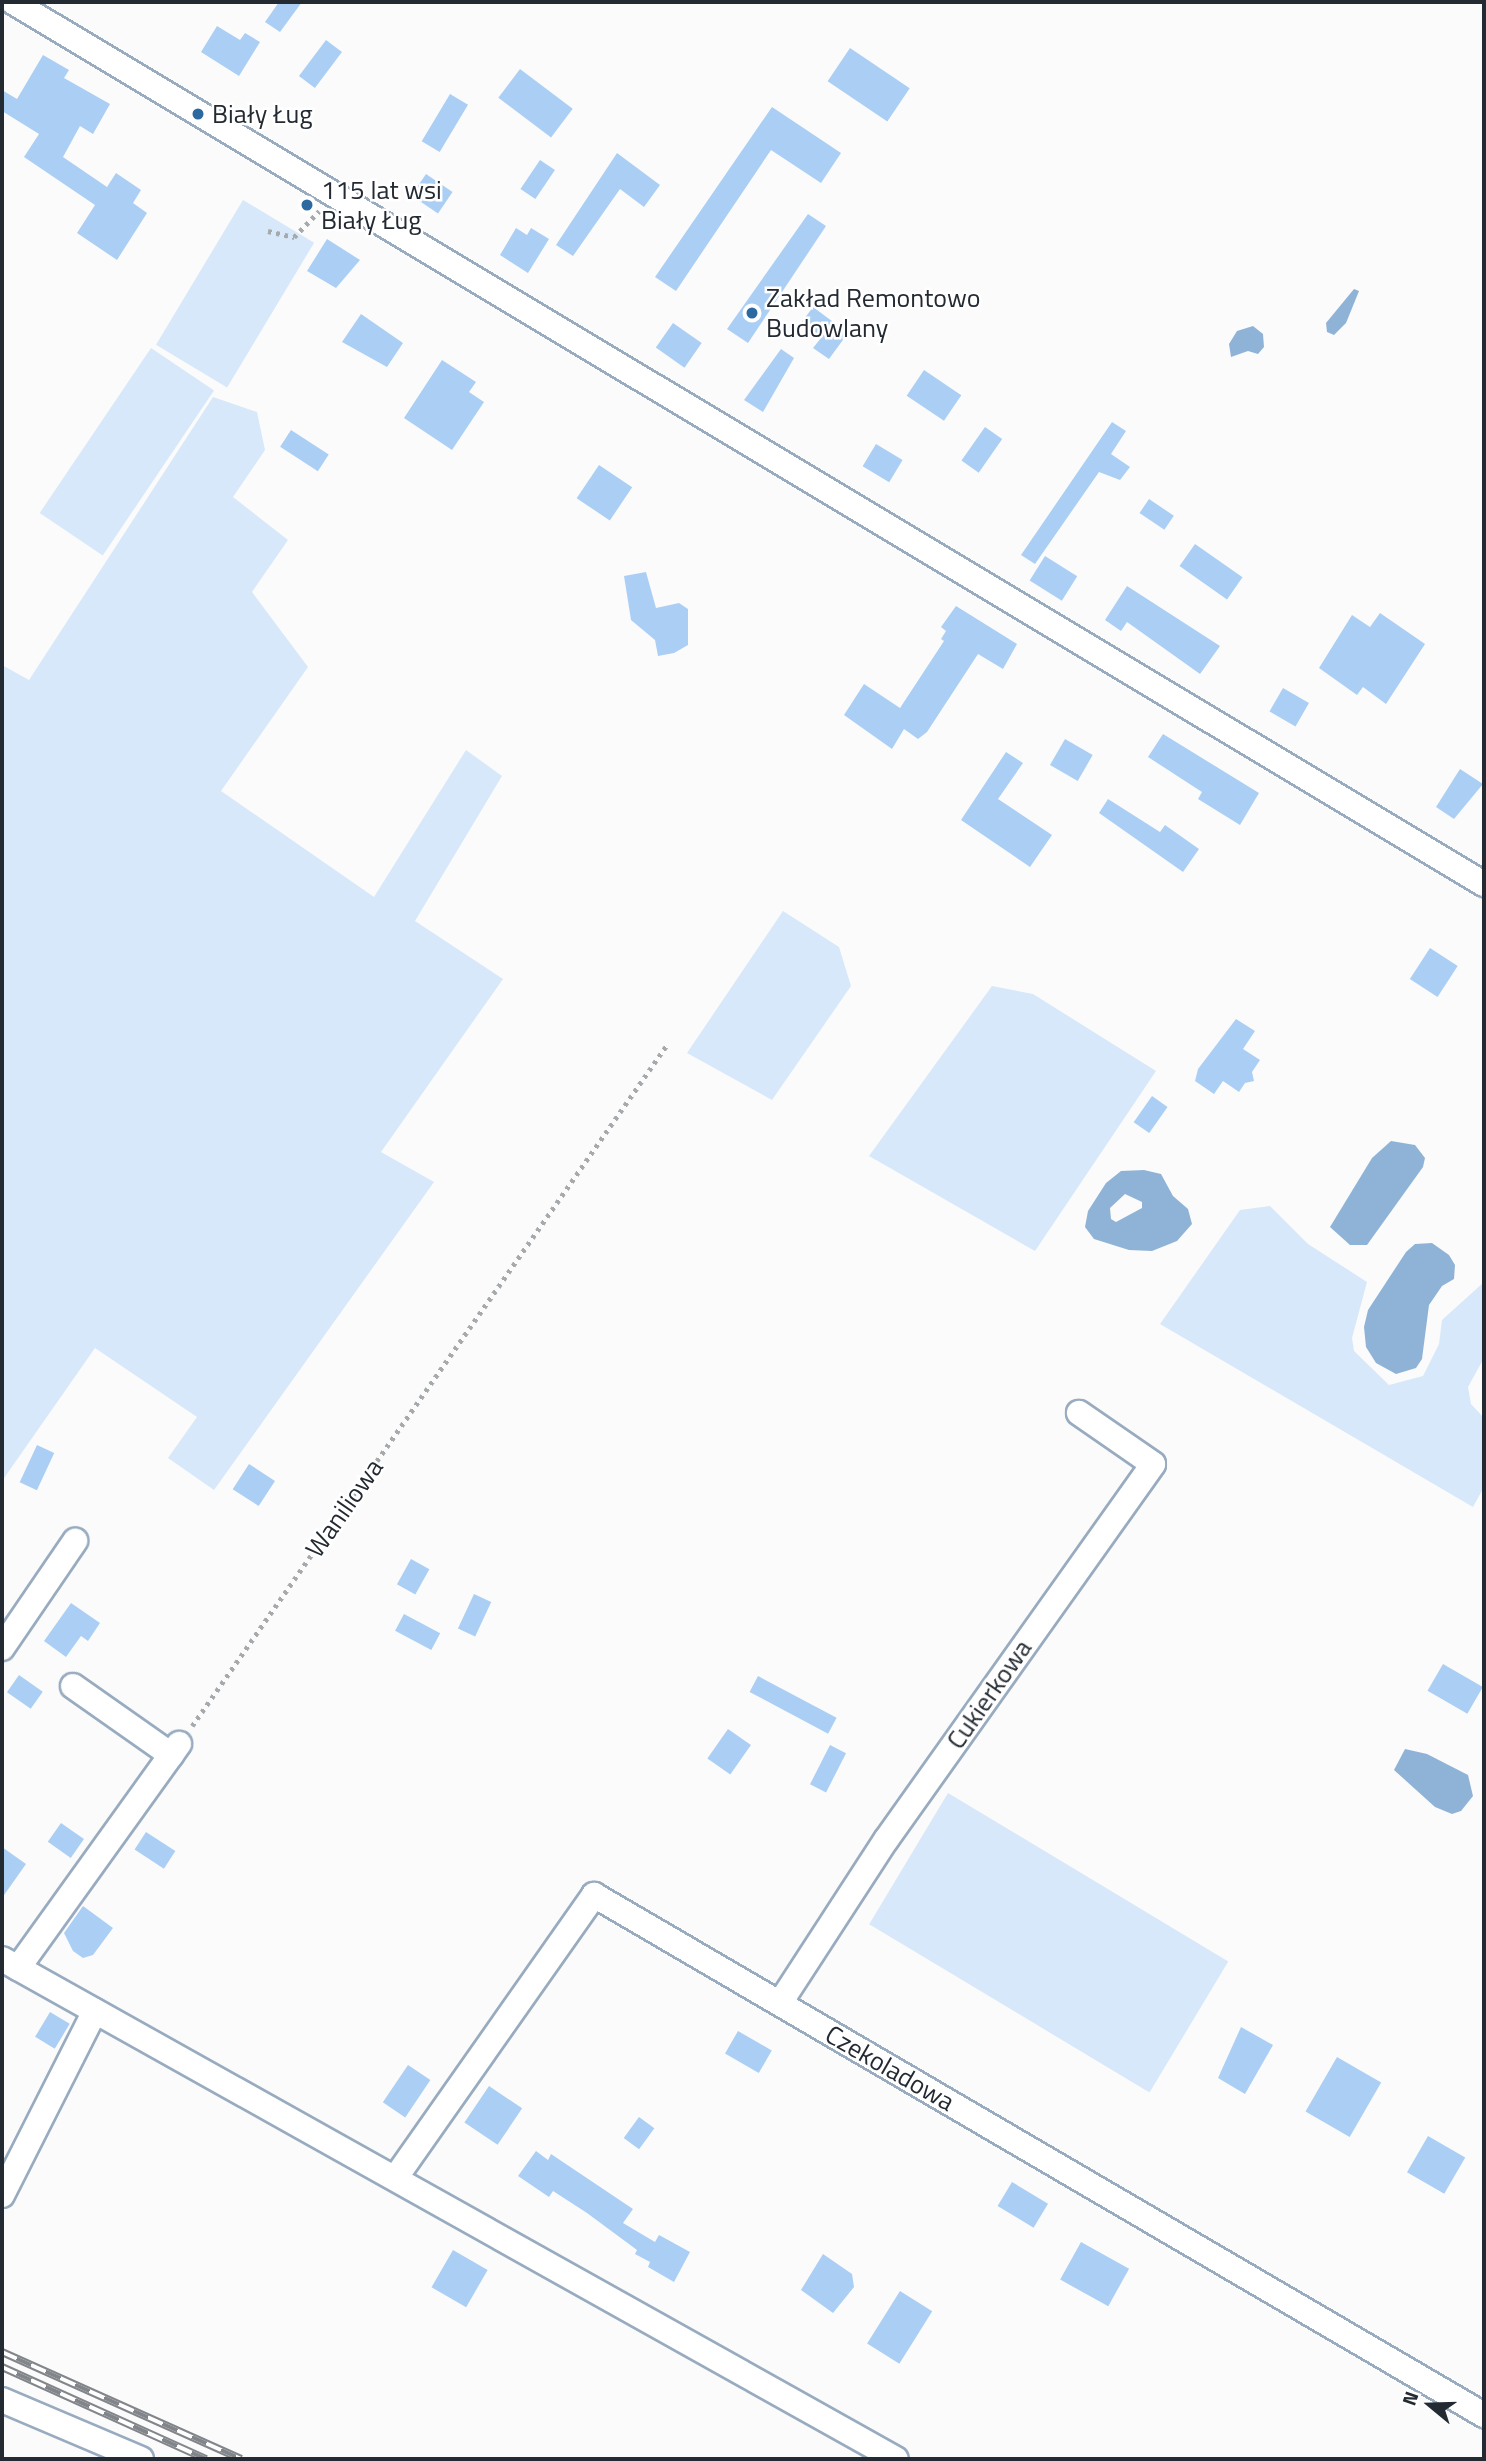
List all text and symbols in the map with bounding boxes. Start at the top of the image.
place label: Biały Ług [212,98,313,130]
marker: Biały Ług [190,106,206,122]
place label: 115 lat wsi Biały Ług [321,174,442,235]
marker: 115 lat wsi Biały Ług [299,197,315,213]
place label: Zakład Remontowo Budowlany [766,282,980,344]
marker: Zakład Remontowo Budowlany [744,305,760,321]
street label: Waniliowa [299,1453,389,1563]
street label: Cukierkowa [940,1633,1038,1755]
street label: Czekoladowa [820,2018,960,2118]
north arrow [1395,2370,1465,2440]
text: N [1394,2387,1426,2409]

